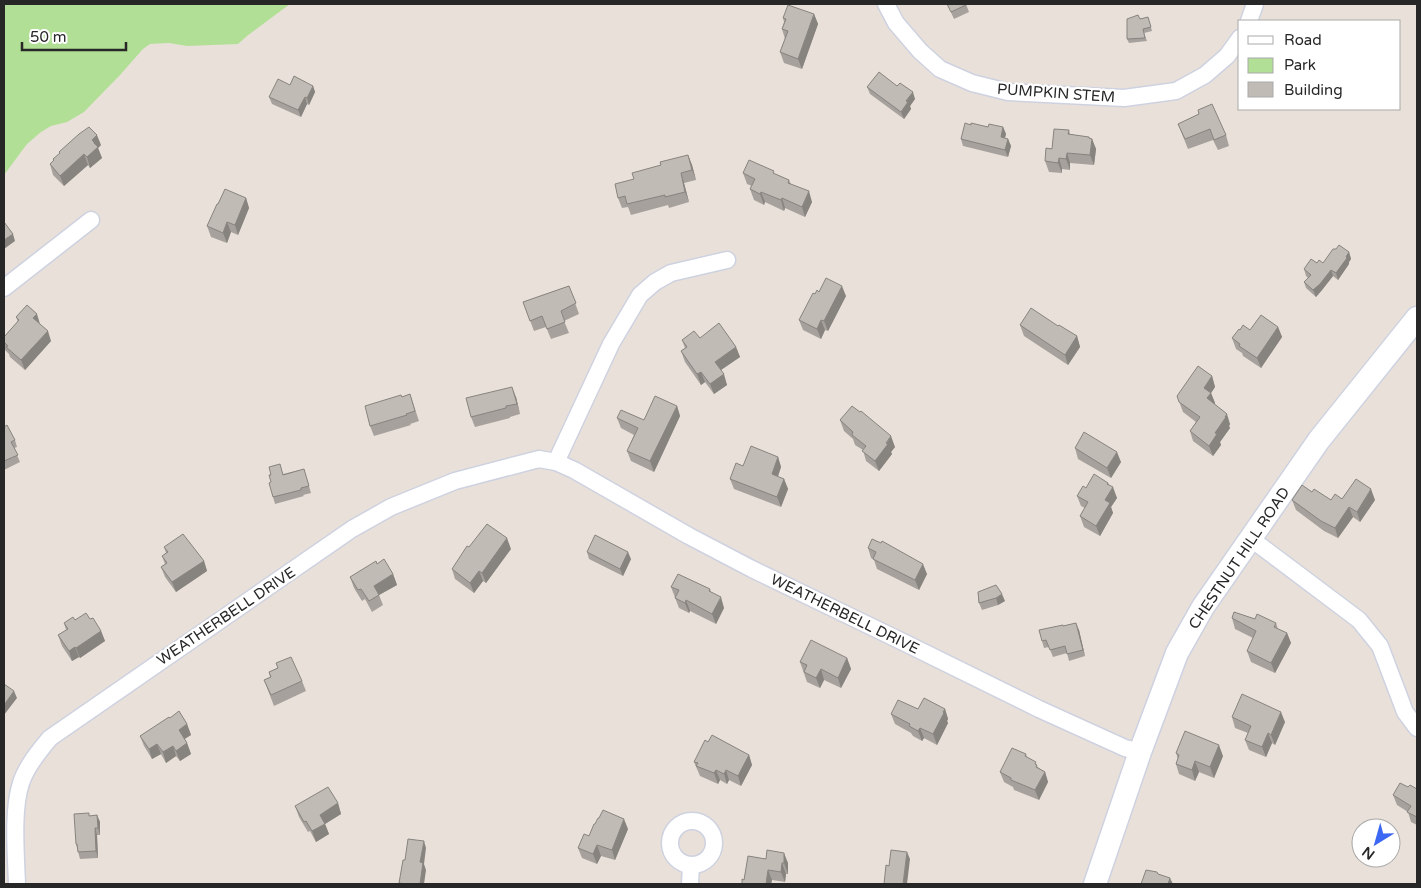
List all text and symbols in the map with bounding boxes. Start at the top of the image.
scale bar [22,20,126,52]
legend [1238,20,1401,110]
text: 50 m [30,28,67,46]
text: Road [1284,31,1322,49]
text: Park [1284,56,1316,74]
street label: PUMPKIN STEM [996,80,1116,106]
text: Building [1284,81,1343,99]
street label: CHESTNUT HILL ROAD [1185,484,1293,632]
street label: WEATHERBELL DRIVE [153,563,299,669]
street label: WEATHERBELL DRIVE [768,570,922,658]
north arrow [1351,818,1401,868]
text: N [1359,843,1378,863]

